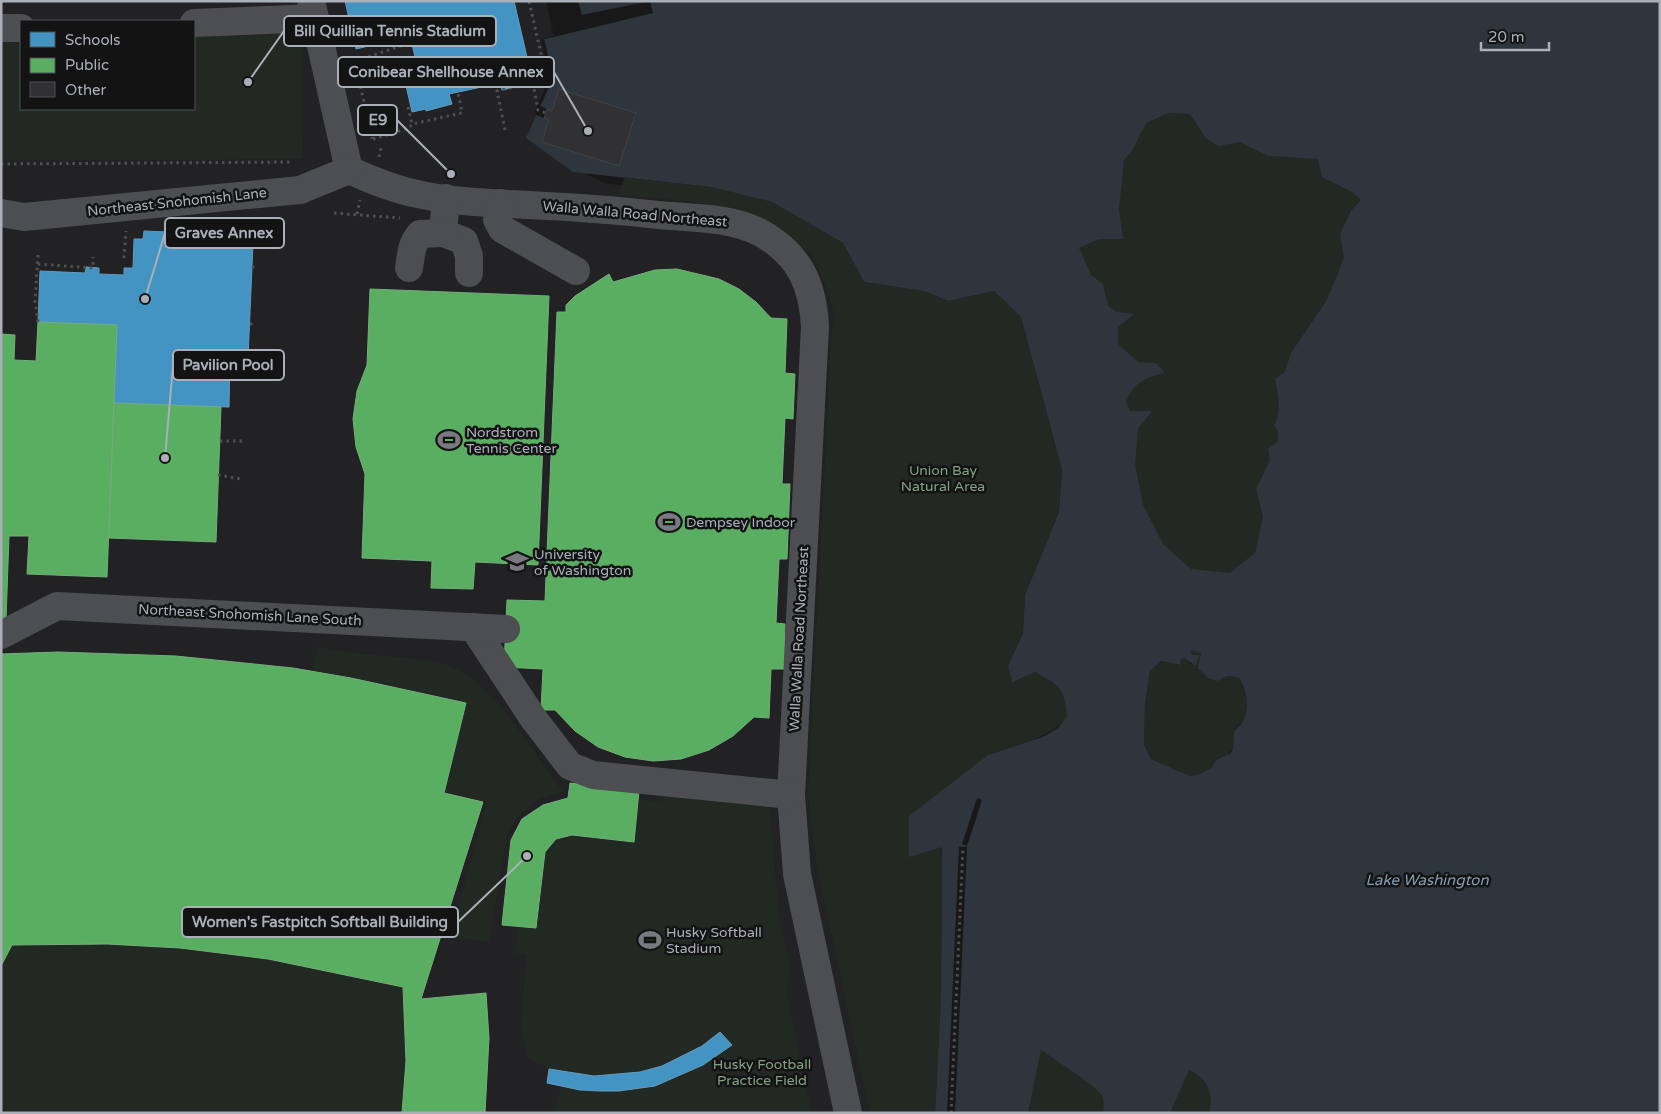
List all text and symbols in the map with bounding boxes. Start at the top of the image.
callout: Bill Quillian Tennis Stadium [284,16,496,46]
legend [20,20,195,110]
scale bar [1481,20,1548,52]
text: Bill Quillian Tennis Stadium [294,22,486,40]
text: 20 m [1488,28,1525,46]
text: Schools [65,31,121,49]
text: Public [65,56,109,74]
callout: Conibear Shellhouse Annex [338,57,554,87]
text: Conibear Shellhouse Annex [348,63,544,81]
text: Other [65,81,107,99]
callout: E9 [358,105,397,135]
text: E9 [369,111,388,129]
street label: Northeast Snohomish Lane [86,184,268,220]
street label: Walla Walla Road Northeast [542,197,729,231]
callout: Graves Annex [165,218,284,248]
text: Graves Annex [175,224,273,242]
callout: Pavilion Pool [173,350,284,380]
text: Pavilion Pool [182,356,274,374]
place label: Nordstrom Tennis Center [466,424,557,457]
sports icon: Nordstrom Tennis Center [436,427,462,453]
park label: Union Bay Natural Area [901,462,985,495]
sports icon: Dempsey Indoor [656,509,682,535]
place label: Dempsey Indoor [686,514,796,531]
street label: Walla Walla Road Northeast [786,545,812,732]
place label: University of Washington [534,546,631,579]
school or university icon: University of Washington [504,549,530,575]
street label: Northeast Snohomish Lane South [138,601,362,629]
water label: Lake Washington [1365,871,1489,889]
callout: Women's Fastpitch Softball Building [182,907,458,937]
text: Women's Fastpitch Softball Building [192,913,448,932]
place label: Husky Softball Stadium [666,924,762,957]
sports icon: Husky Softball Stadium [637,927,663,953]
park label: Husky Football Practice Field [713,1056,811,1089]

